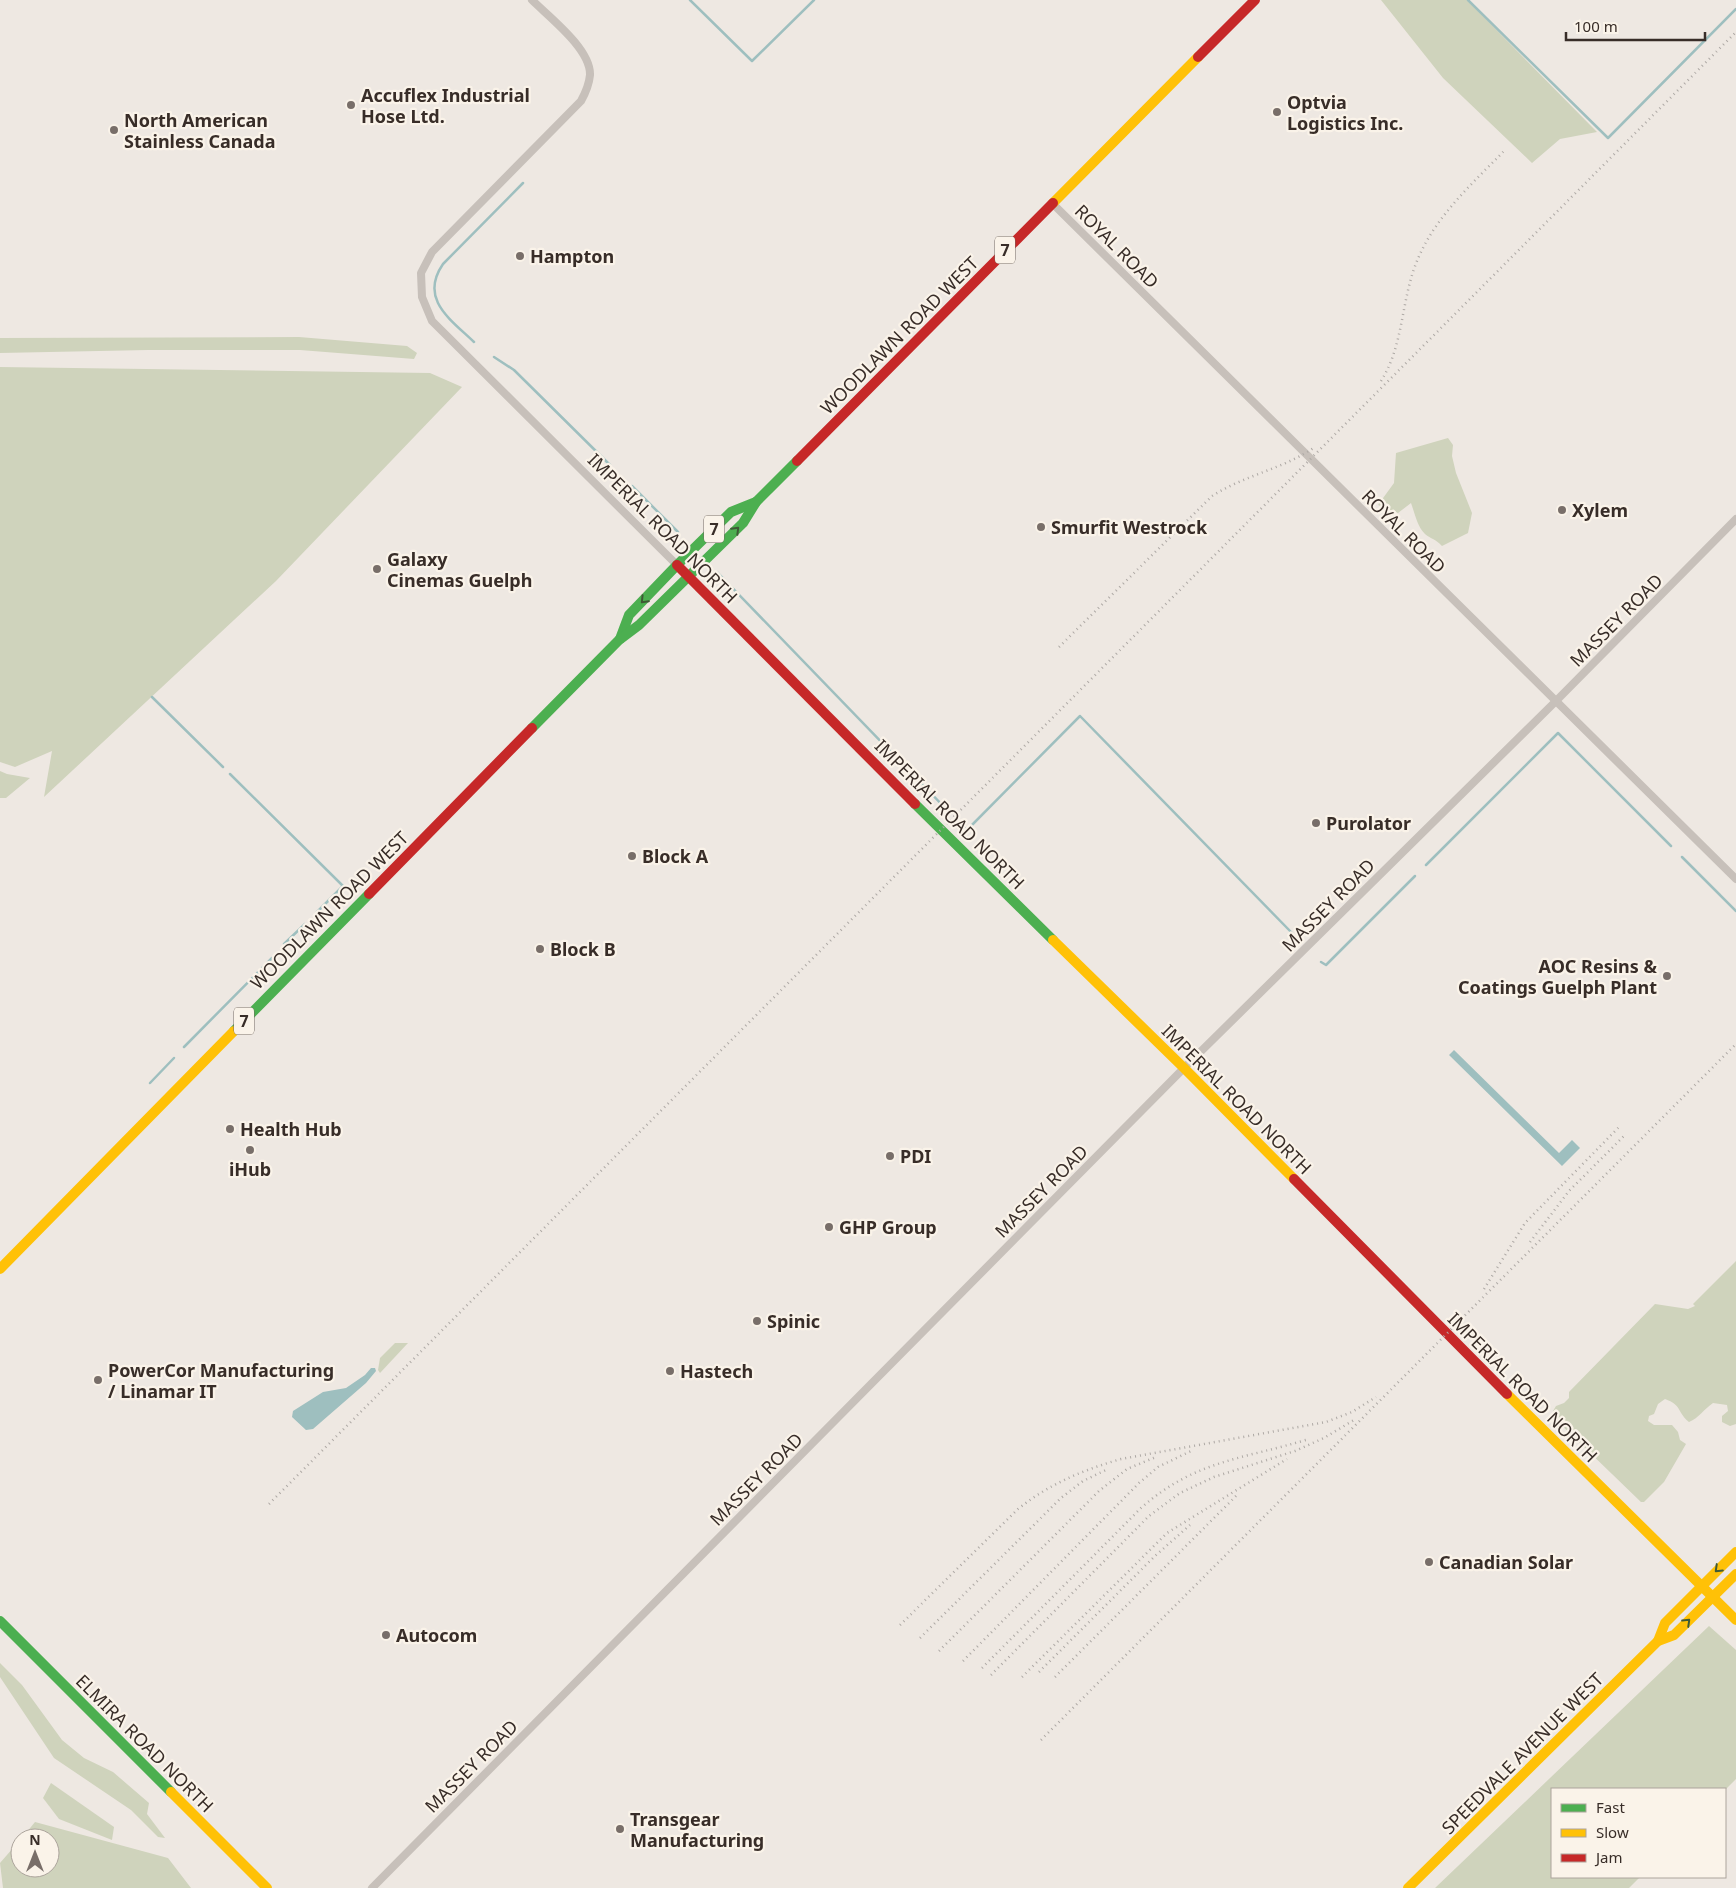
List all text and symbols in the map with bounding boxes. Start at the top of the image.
scale bar [1566,10,1705,42]
text: 100 m [1574,16,1618,36]
place label: Accuflex Industrial Hose Ltd. [361,83,530,128]
place label: Optvia Logistics Inc. [1287,90,1403,135]
marker: Accuflex Industrial Hose Ltd. [345,99,357,111]
marker: Optvia Logistics Inc. [1271,106,1283,118]
place label: North American Stainless Canada [124,108,275,153]
marker: North American Stainless Canada [108,124,120,136]
street label: ROYAL ROAD [1070,199,1164,293]
road number: 7 [995,236,1015,264]
place label: Hampton [530,244,614,268]
marker: Hampton [514,250,526,262]
street label: WOODLAWN ROAD WEST [815,251,983,419]
street label: IMPERIAL ROAD NORTH [583,448,743,608]
street label: ROYAL ROAD [1357,484,1451,578]
place label: Xylem [1572,498,1628,522]
marker: Xylem [1556,504,1568,516]
place label: Smurfit Westrock [1051,515,1208,539]
road number: 7 [704,516,724,542]
marker: Smurfit Westrock [1035,521,1047,533]
one-way arrow [730,527,739,536]
place label: Galaxy Cinemas Guelph [387,547,532,592]
marker: Galaxy Cinemas Guelph [371,563,383,575]
street label: MASSEY ROAD [1564,568,1668,672]
one-way arrow [641,594,650,603]
street label: IMPERIAL ROAD NORTH [870,734,1030,894]
place label: Purolator [1326,811,1411,835]
marker: Purolator [1310,817,1322,829]
street label: WOODLAWN ROAD WEST [245,826,413,994]
place label: Block A [642,844,709,868]
marker: Block A [626,850,638,862]
street label: MASSEY ROAD [1276,853,1380,957]
place label: Block B [550,937,616,961]
marker: Block B [534,943,546,955]
place label: AOC Resins & Coatings Guelph Plant [1458,954,1657,999]
marker: AOC Resins & Coatings Guelph Plant [1661,970,1673,982]
road number: 7 [234,1008,254,1034]
street label: IMPERIAL ROAD NORTH [1157,1019,1317,1179]
place label: Health Hub [240,1117,342,1141]
marker: Health Hub [224,1123,236,1135]
street label: MASSEY ROAD [989,1139,1093,1243]
marker: iHub [244,1144,256,1156]
place label: PDI [900,1144,931,1168]
marker: PDI [884,1150,896,1162]
place label: iHub [229,1157,271,1181]
place label: GHP Group [839,1215,937,1239]
marker: GHP Group [823,1221,835,1233]
street label: IMPERIAL ROAD NORTH [1443,1307,1603,1467]
place label: Spinic [767,1309,820,1333]
marker: Spinic [751,1315,763,1327]
place label: PowerCor Manufacturing / Linamar IT [108,1358,334,1403]
place label: Hastech [680,1359,753,1383]
marker: Hastech [664,1365,676,1377]
marker: PowerCor Manufacturing / Linamar IT [92,1374,104,1386]
street label: MASSEY ROAD [704,1427,808,1531]
place label: Canadian Solar [1439,1550,1573,1574]
marker: Canadian Solar [1423,1556,1435,1568]
one-way arrow [1715,1563,1724,1572]
one-way arrow [1681,1619,1690,1628]
place label: Autocom [396,1623,477,1647]
marker: Autocom [380,1629,392,1641]
street label: SPEEDVALE AVENUE WEST [1436,1667,1608,1839]
street label: ELMIRA ROAD NORTH [71,1669,219,1817]
street label: MASSEY ROAD [419,1714,523,1818]
legend [1551,1788,1726,1878]
text: Fast [1596,1797,1625,1817]
place label: Transgear Manufacturing [630,1807,764,1852]
text: Slow [1596,1822,1629,1842]
marker: Transgear Manufacturing [614,1823,626,1835]
north arrow [10,1828,60,1878]
text: N [29,1830,41,1849]
text: Jam [1594,1847,1623,1867]

